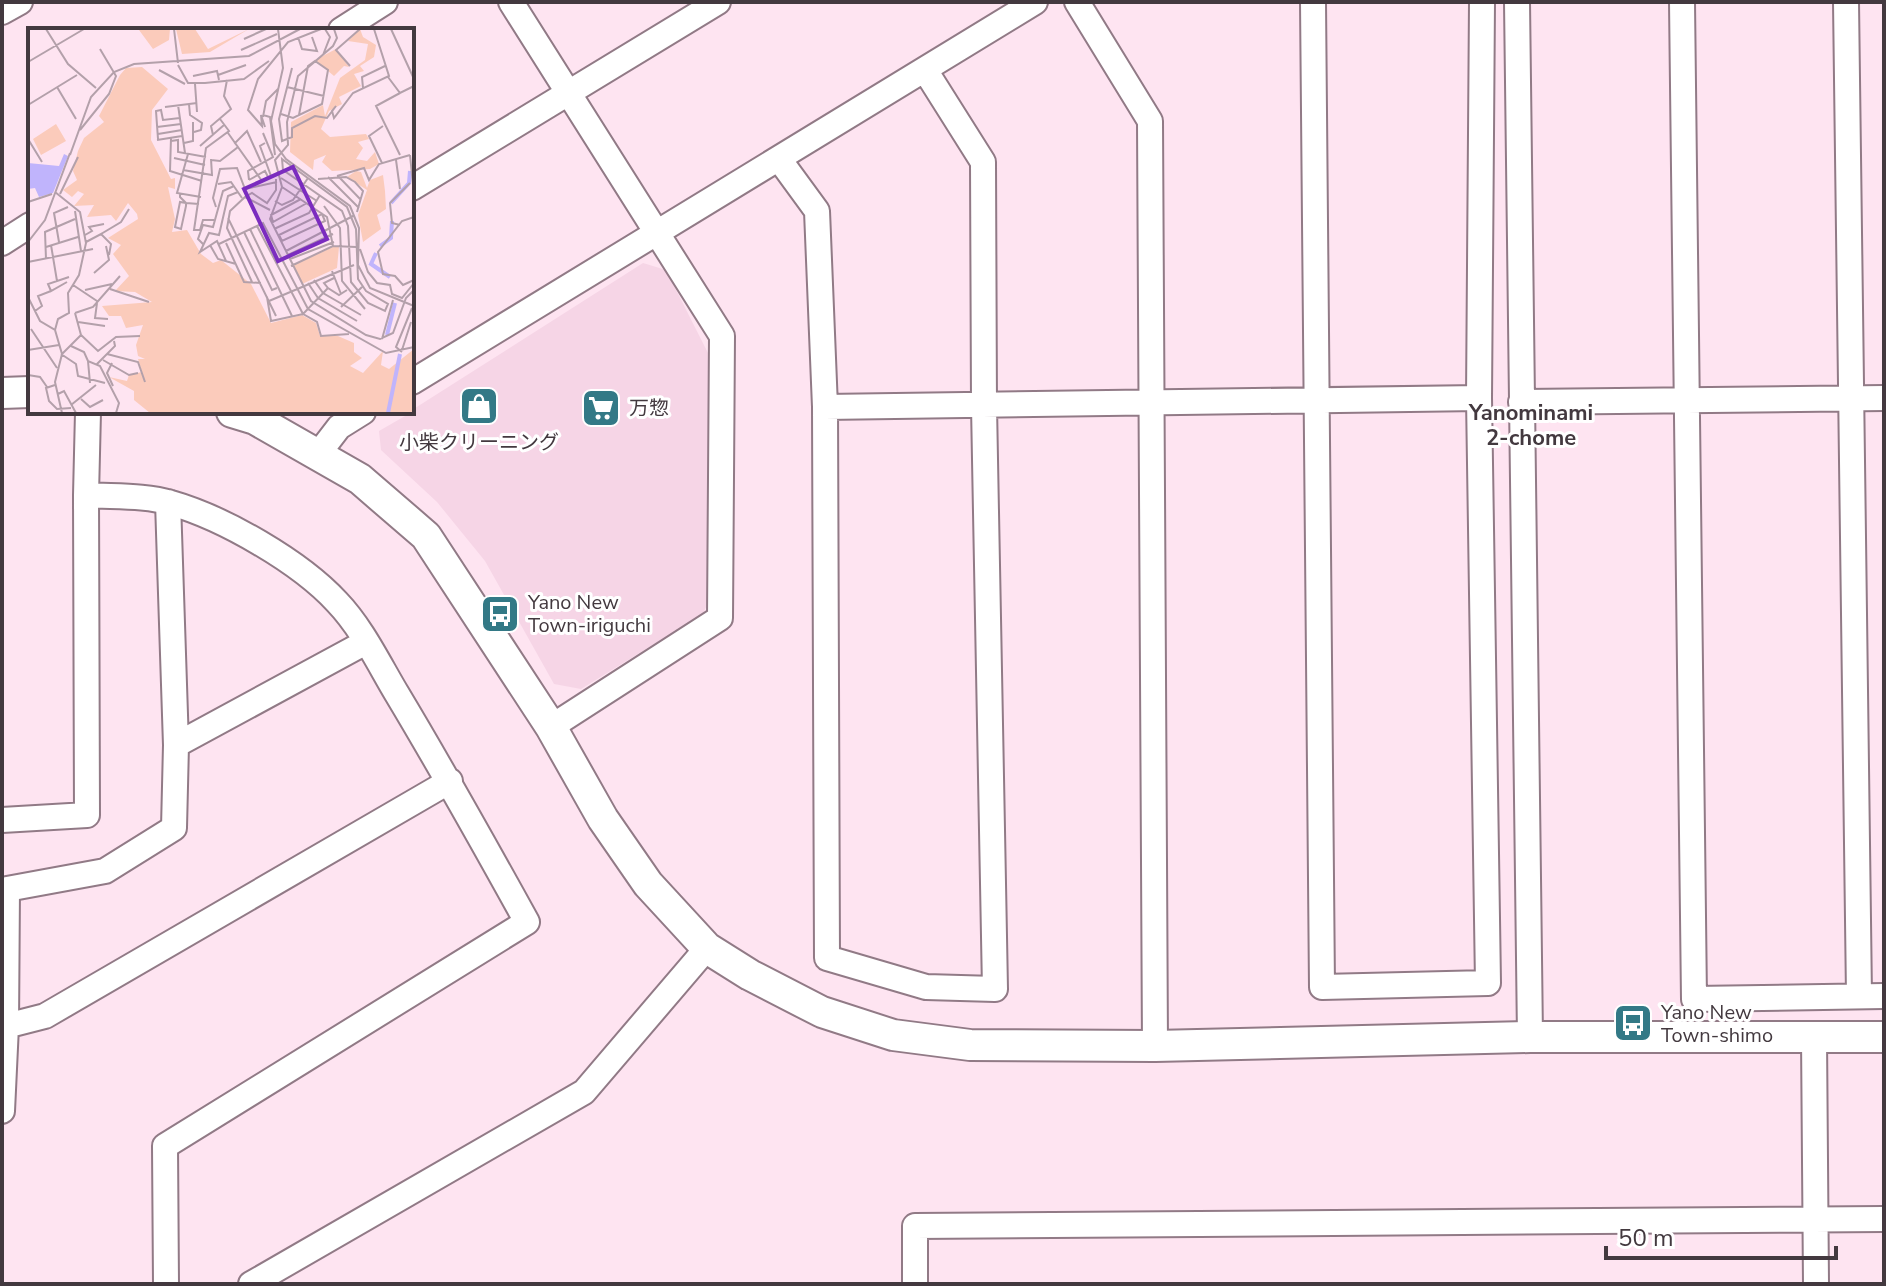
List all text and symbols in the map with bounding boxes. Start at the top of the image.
inset map [28,28,414,414]
shop icon: 小柴クリーニング [458,385,500,427]
supermarket icon: 万惣 [580,387,622,429]
place label: 万惣 [629,395,669,422]
district label: Yanominami 2-chome [1468,398,1593,453]
place label: 小柴クリーニング [399,429,559,456]
place label: Yano New Town-iriguchi [527,589,651,639]
bus stop icon: Yano New Town-iriguchi [479,593,521,635]
place label: Yano New Town-shimo [1660,999,1773,1049]
bus stop icon: Yano New Town-shimo [1612,1002,1654,1044]
scale bar [1606,1210,1836,1260]
text: 50 m [1618,1222,1674,1254]

